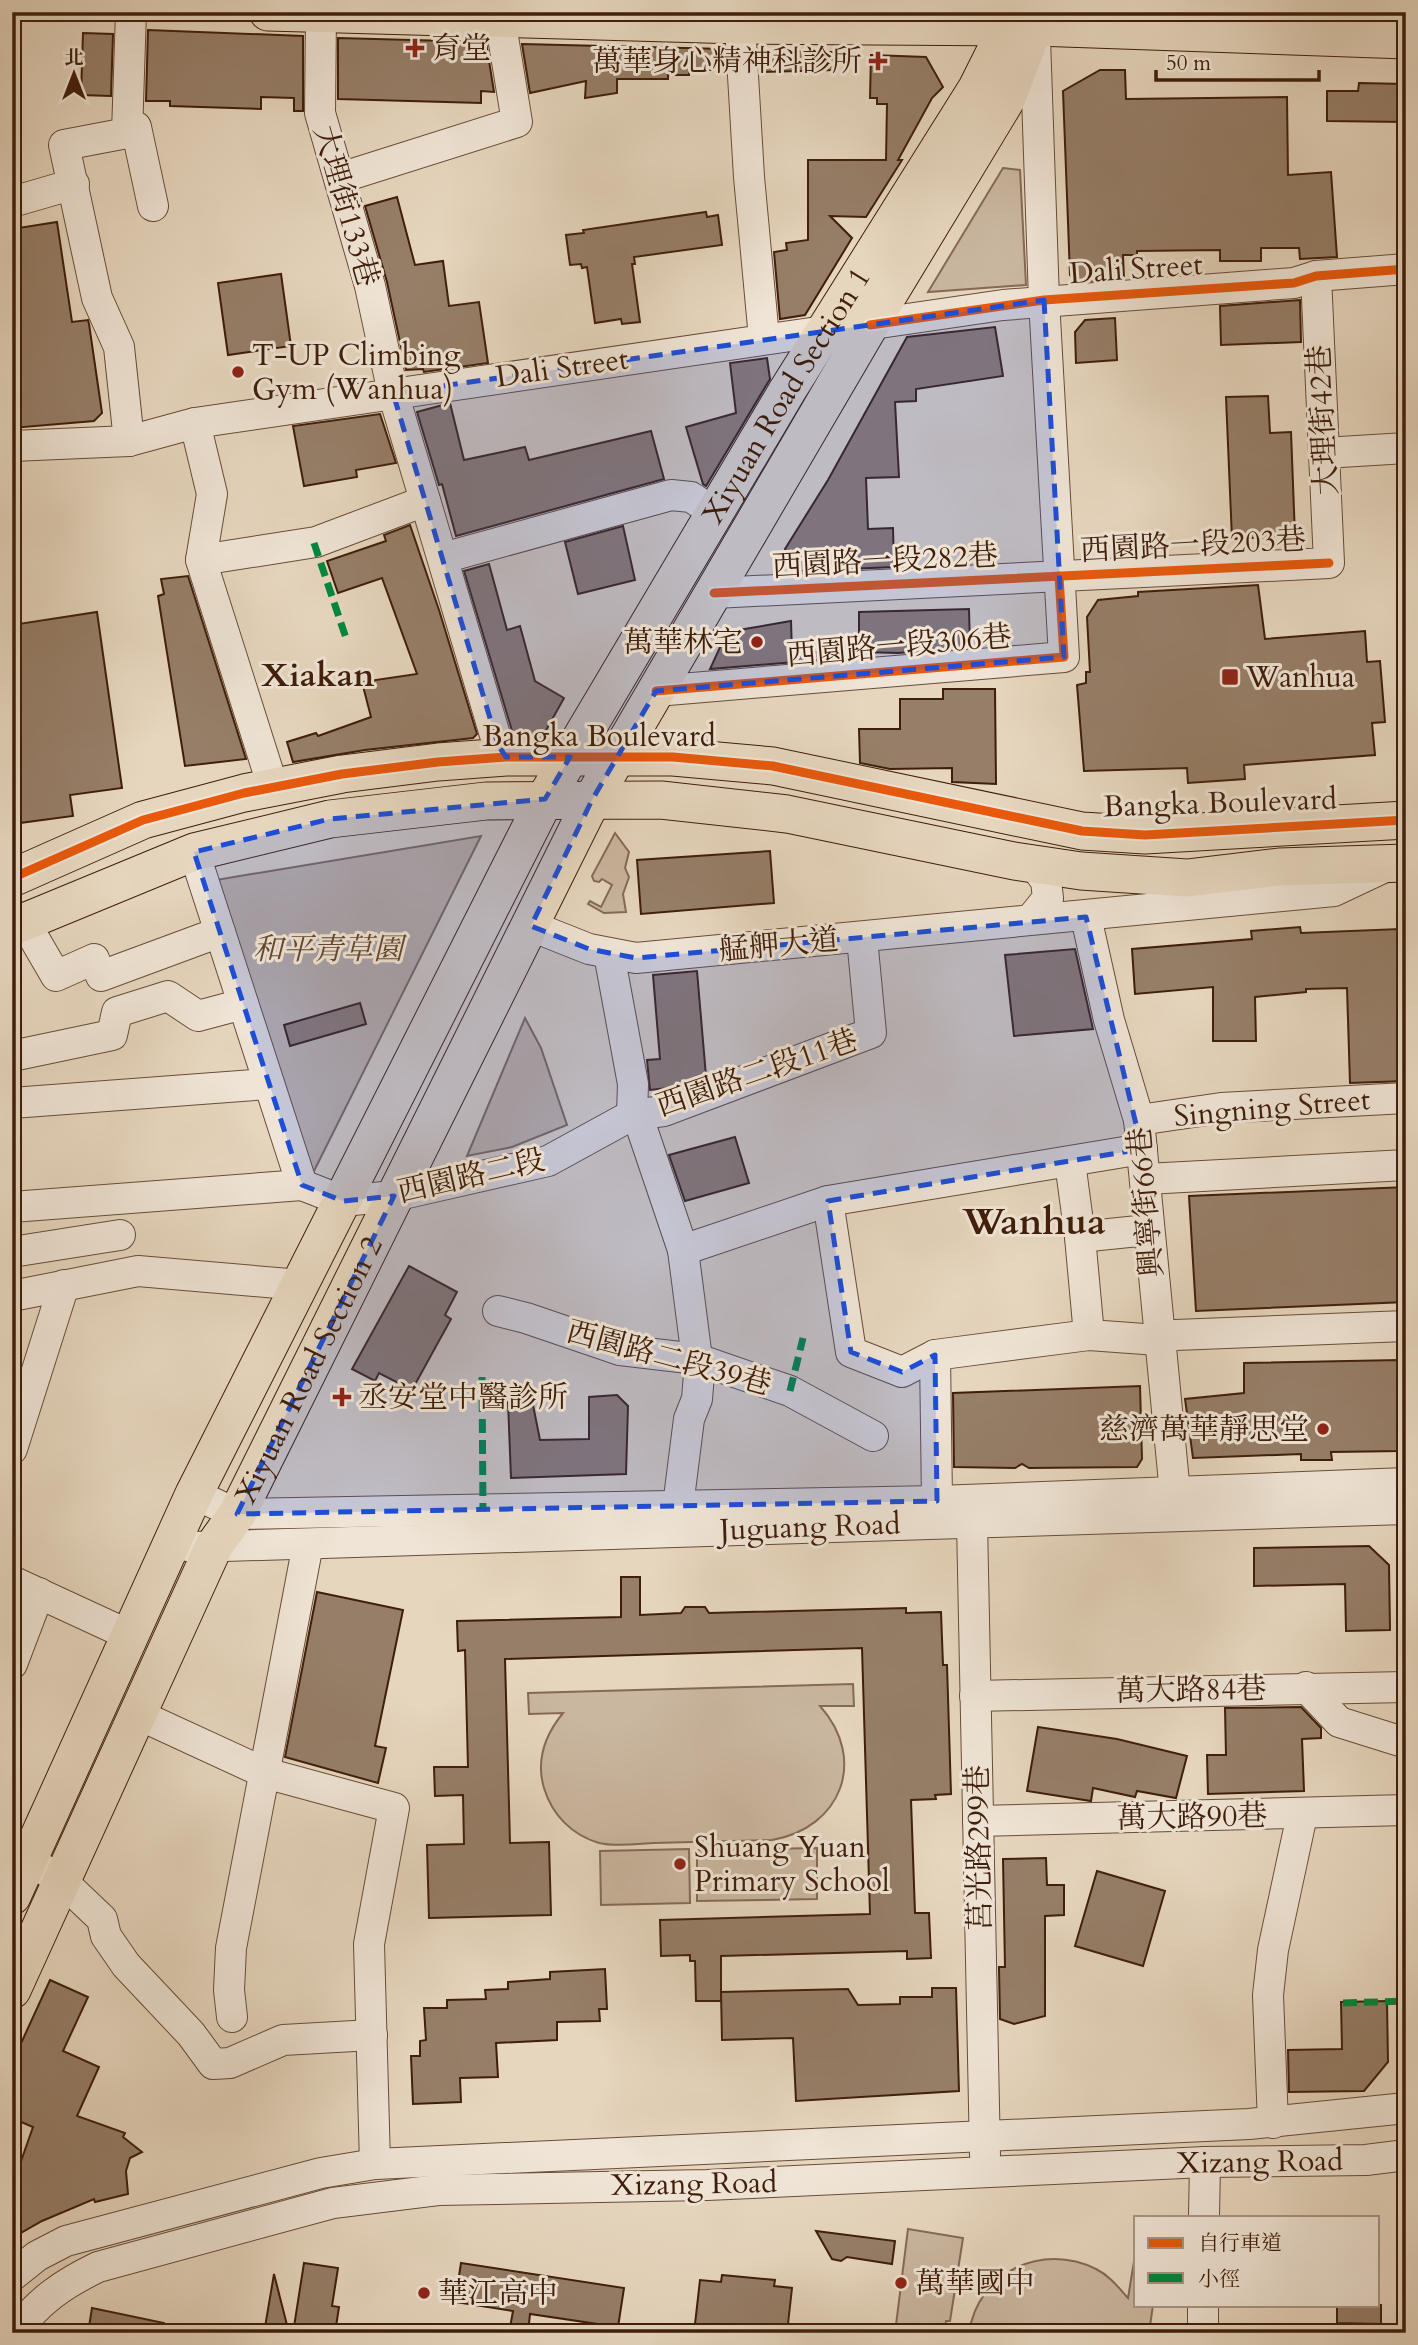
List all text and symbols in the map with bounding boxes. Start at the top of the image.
place label: 育堂 [431,28,491,69]
north arrow [38,38,108,108]
marker: 育堂 [405,38,425,58]
scale bar [1156,38,1318,82]
place label: 萬華身心精神科診所 [592,41,862,82]
text: 北 [64,45,84,71]
text: 50 m [1166,49,1211,78]
marker: 萬華身心精神科診所 [868,51,888,71]
street label: 大理街133巷 [303,121,389,291]
street label: Dali Street [1068,244,1205,294]
street label: Xiyuan Road Section 1 [692,259,880,531]
place label: T-UP Climbing Gym (Wanhua) [252,335,461,410]
street label: Dali Street [493,338,632,398]
street label: 大理街42巷 [1299,344,1347,496]
marker: T-UP Climbing Gym (Wanhua) [230,364,246,380]
street label: 西園路一段203巷 [1079,519,1307,571]
street label: 西園路一段282巷 [771,535,999,587]
street label: 西園路一段306巷 [785,616,1013,676]
place label: 萬華林宅 [623,622,743,663]
marker: 萬華林宅 [749,634,765,650]
district label: Xiakan [262,653,374,698]
place label: Wanhua [1245,657,1355,698]
marker: Wanhua [1220,667,1240,687]
street label: Bangka Boulevard [482,716,716,757]
street label: Bangka Boulevard [1103,778,1338,828]
street label: 艋舺大道 [717,919,841,971]
park label: 和平青草園 [253,929,407,970]
street label: 西園路二段11巷 [651,1019,863,1127]
street label: Singning Street [1172,1079,1372,1137]
street label: 興寧街66巷 [1119,1125,1173,1279]
street label: 西園路二段 [393,1139,549,1213]
district label: Wanhua [961,1197,1106,1247]
street label: Xiyuan Road Section 2 [225,1229,392,1511]
street label: 西園路二段39巷 [562,1311,776,1405]
place label: 丞安堂中醫診所 [358,1377,568,1418]
marker: 丞安堂中醫診所 [332,1387,352,1407]
place label: 慈濟萬華靜思堂 [1099,1409,1309,1450]
marker: 慈濟萬華靜思堂 [1315,1421,1331,1437]
street label: Juguang Road [715,1503,901,1551]
street label: 萬大路84巷 [1115,1668,1267,1712]
street label: 莒光路299巷 [957,1765,1001,1931]
street label: 萬大路90巷 [1116,1795,1268,1839]
place label: Shuang Yuan Primary School [694,1827,890,1902]
marker: Shuang Yuan Primary School [672,1856,688,1872]
street label: Xizang Road [1177,2140,1344,2184]
street label: Xizang Road [611,2162,778,2206]
legend [1134,2216,1380,2306]
text: 自行車道 [1198,2229,1282,2258]
place label: 萬華國中 [915,2263,1035,2304]
text: 小徑 [1198,2265,1240,2294]
place label: 華江高中 [438,2273,558,2314]
marker: 萬華國中 [893,2275,909,2291]
marker: 華江高中 [416,2285,432,2301]

